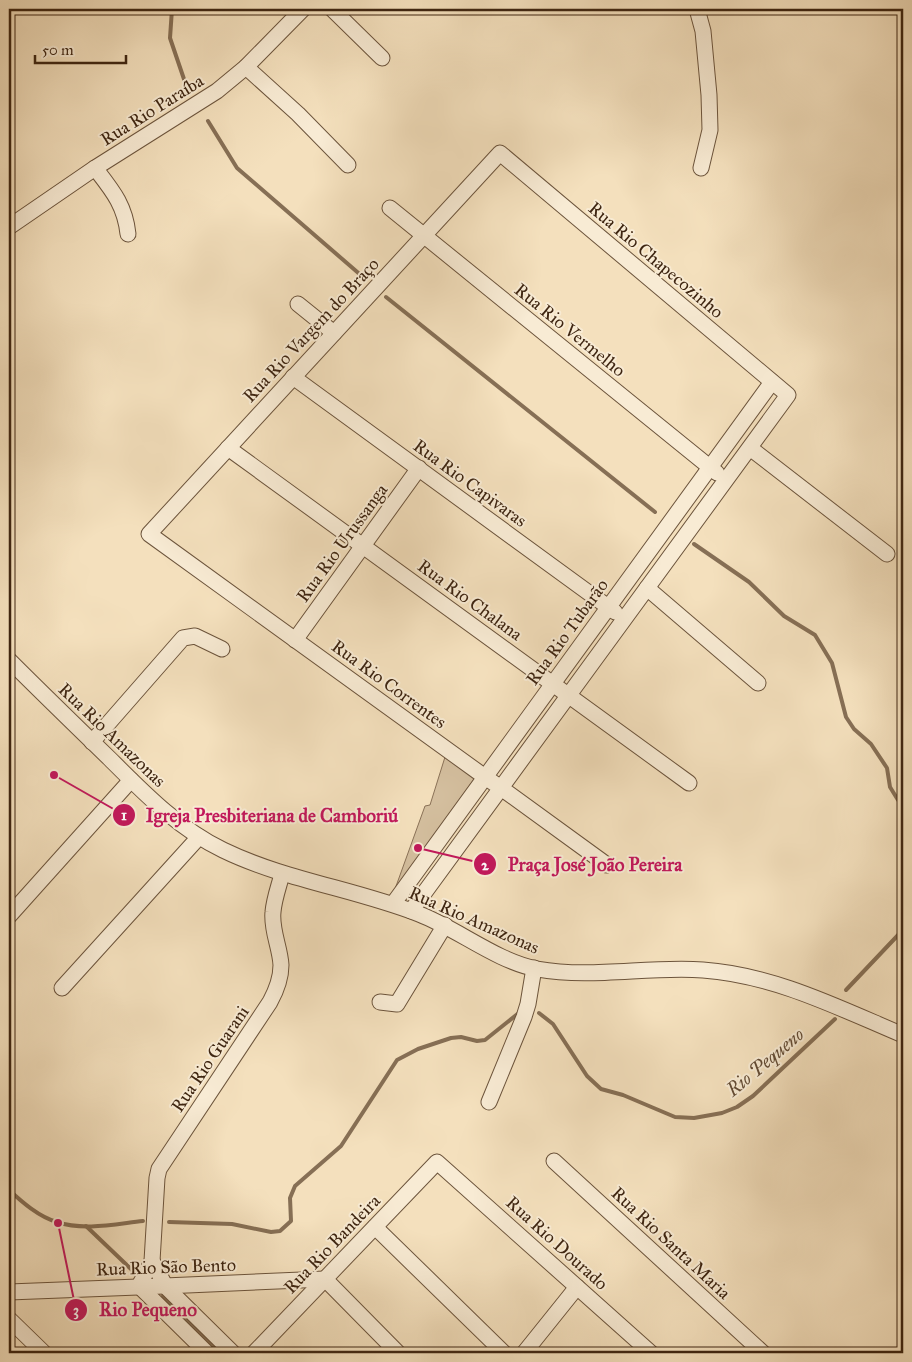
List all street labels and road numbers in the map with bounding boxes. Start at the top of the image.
street label: Rua Rio Paraíba [96,69,208,150]
street label: Rua Rio Chapecozinho [584,197,728,323]
street label: Rua Rio Vargem do Braço [238,253,384,408]
street label: Rua Rio Vermelho [510,279,630,381]
street label: Rua Rio Capivaras [409,434,531,532]
street label: Rua Rio Urussanga [292,479,393,607]
street label: Rua Rio Chalana [413,555,527,646]
street label: Rua Rio Tubarão [521,575,613,689]
street label: Rua Rio Correntes [327,635,451,733]
street label: Rua Rio Amazonas [54,678,170,792]
street label: Rua Rio Amazonas [405,881,543,959]
street label: Rua Rio Guarani [166,1002,254,1116]
street label: Rua Rio Santa Maria [607,1182,736,1304]
street label: Rua Rio Bandeira [279,1190,385,1298]
street label: Rua Rio Dourado [501,1191,613,1295]
street label: Rua Rio São Bento [96,1254,236,1280]

